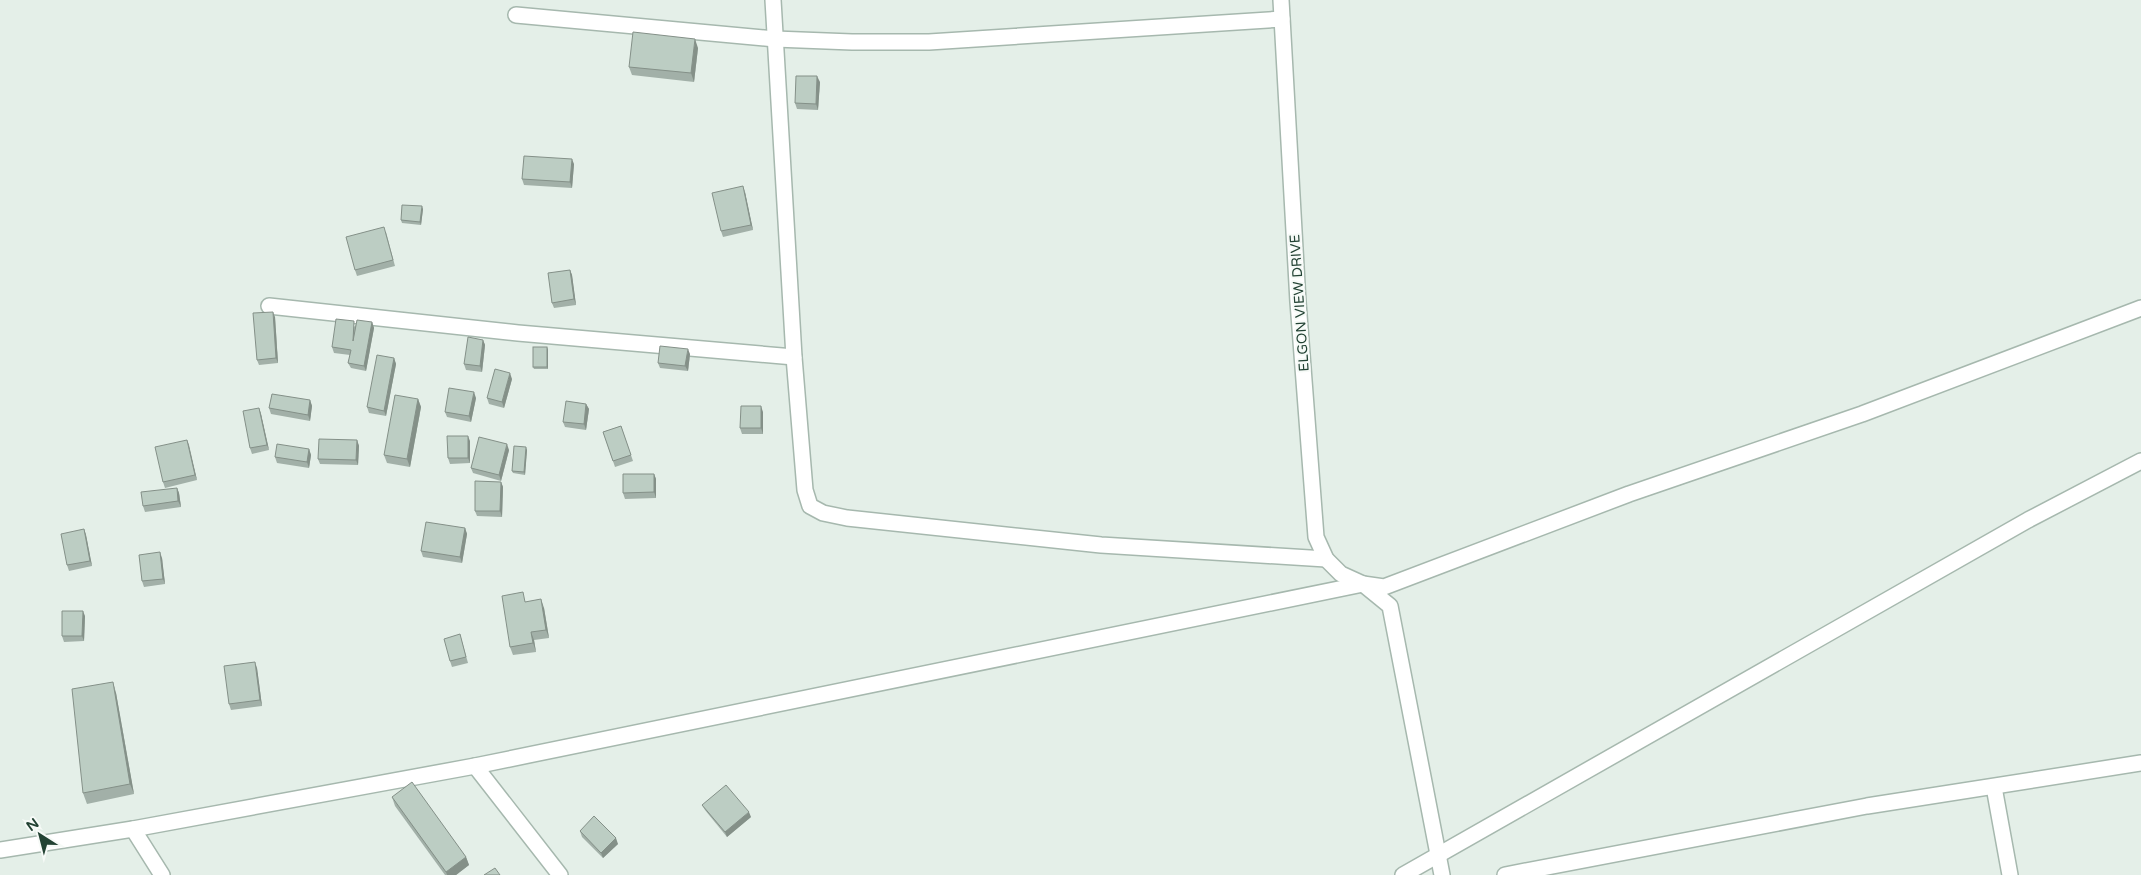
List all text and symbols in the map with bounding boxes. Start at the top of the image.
street label: ELGON VIEW DRIVE [1286,234,1313,372]
north arrow [15,810,65,860]
text: N [23,815,42,835]

